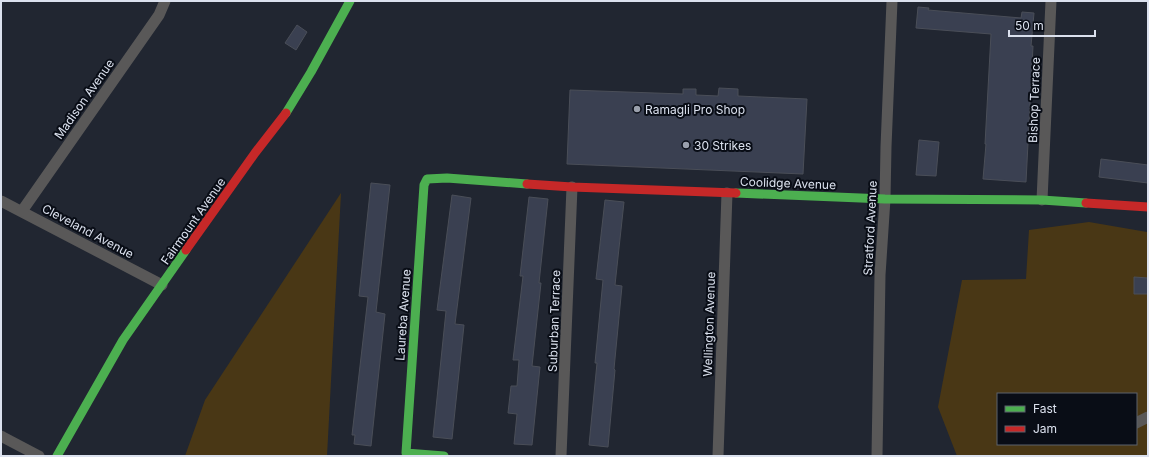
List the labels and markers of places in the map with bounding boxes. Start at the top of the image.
place label: Ramagli Pro Shop [645,102,745,117]
marker: Ramagli Pro Shop [632,104,642,114]
place label: 30 Strikes [694,138,751,153]
marker: 30 Strikes [681,140,691,150]

